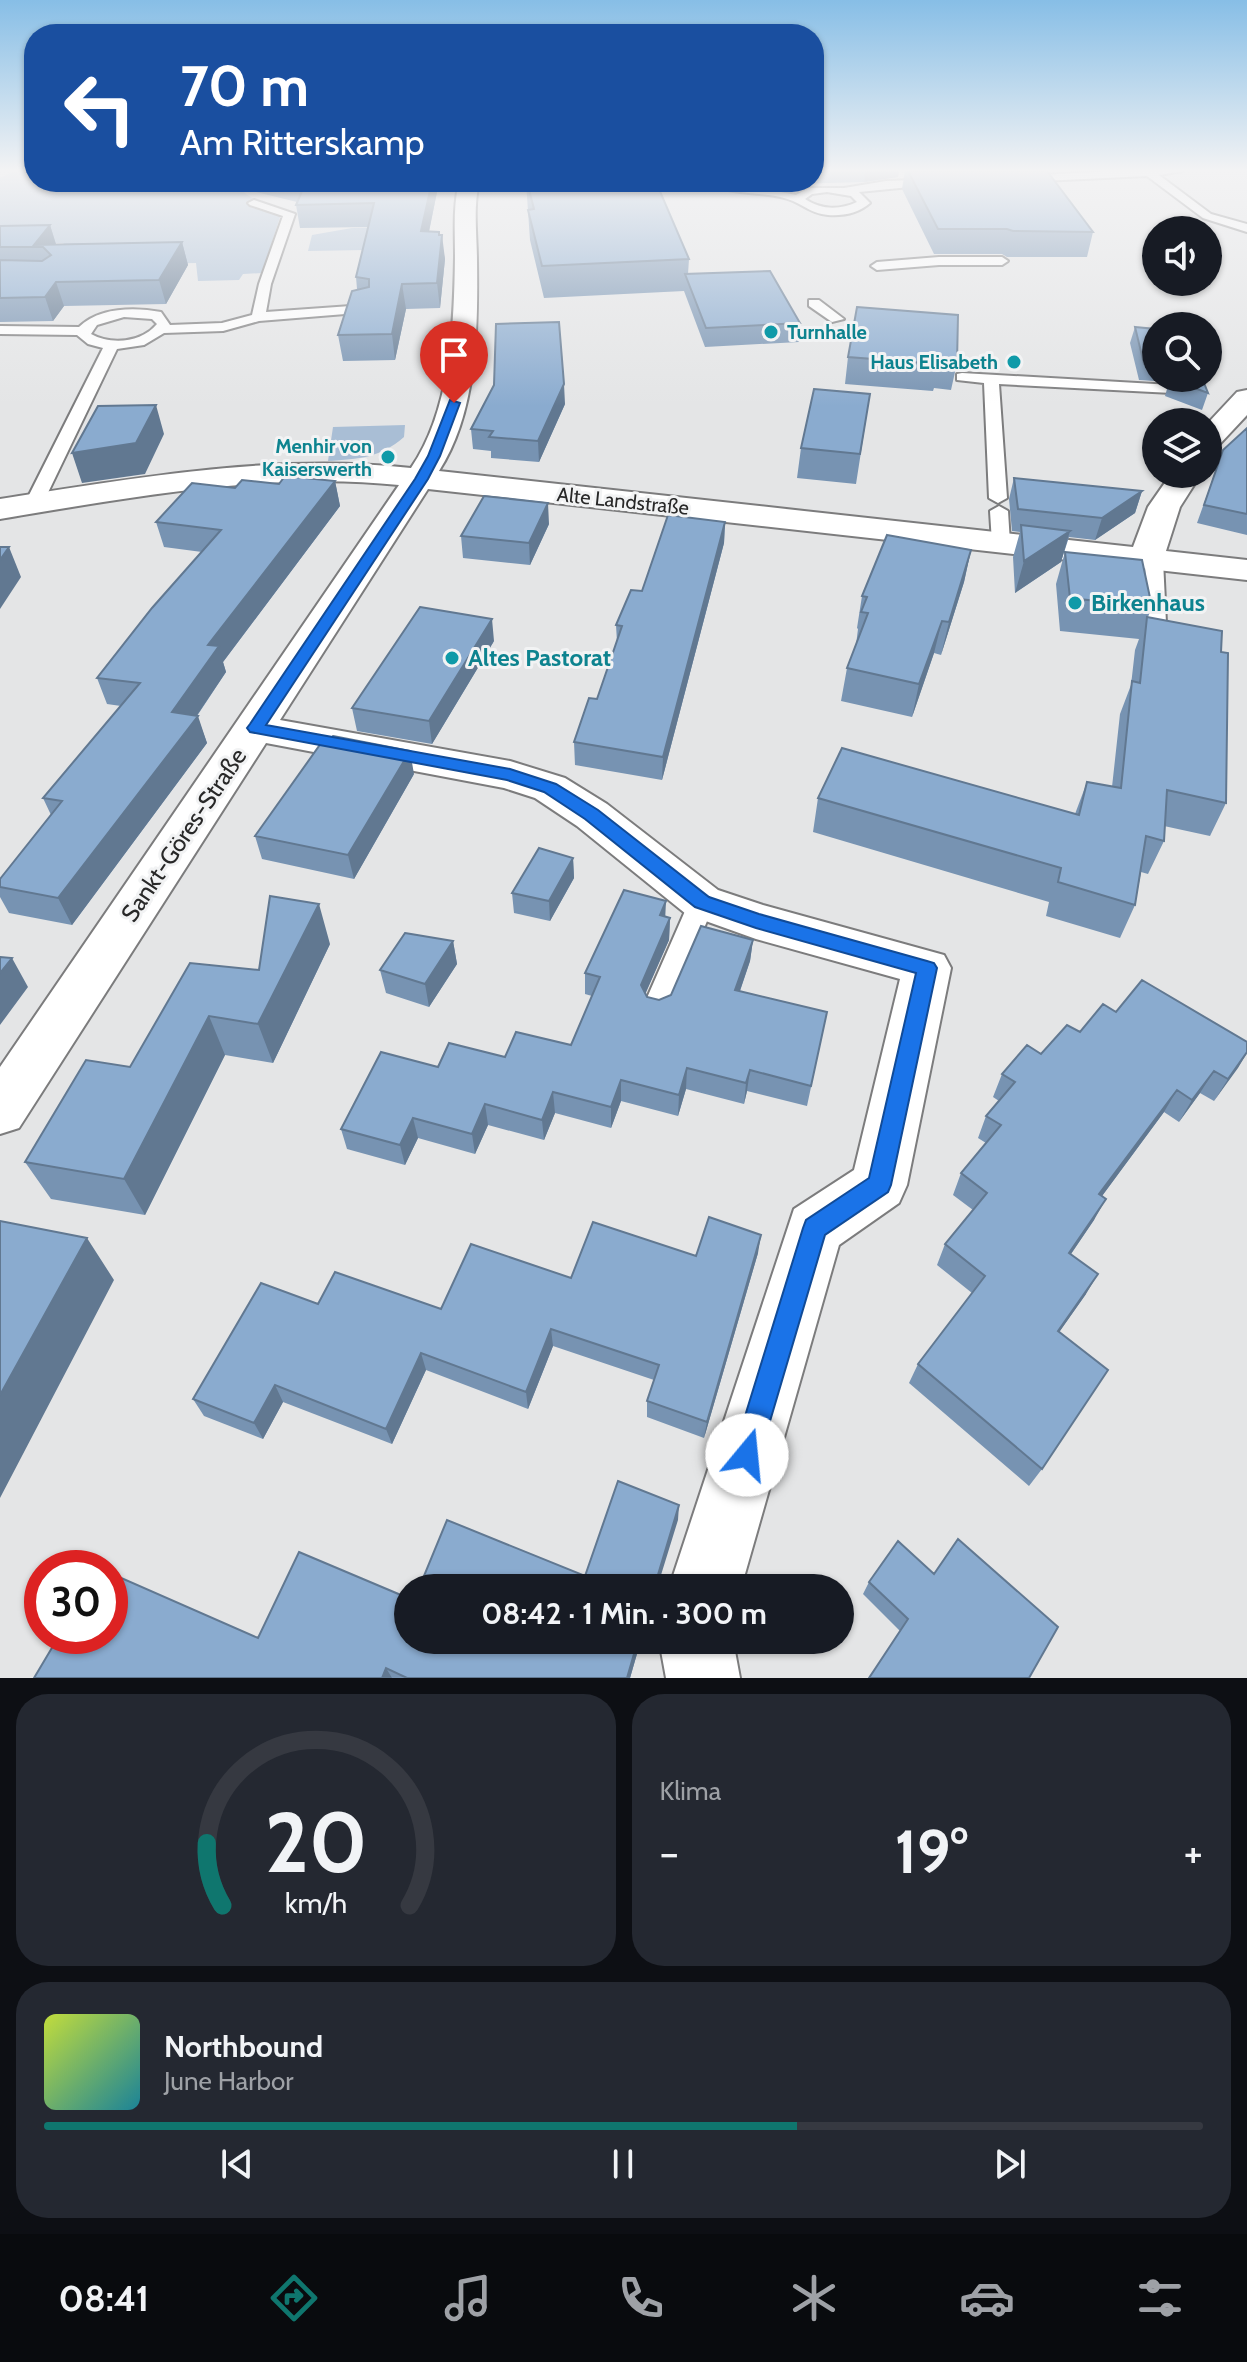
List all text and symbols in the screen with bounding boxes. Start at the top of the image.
text: 70 m [180,52,309,120]
icon: left [48,56,152,160]
text: Am Ritterskamp [180,120,425,164]
map controls [1142,216,1222,488]
button: sound [1142,216,1222,296]
button: search [1142,312,1222,392]
place label: Turnhalle [787,320,867,344]
pin [420,321,488,403]
marker: Turnhalle [762,323,780,341]
icon: arrive [432,333,476,377]
place label: Haus Elisabeth [870,350,998,374]
marker: Haus Elisabeth [1005,353,1023,371]
button: layers [1142,408,1222,488]
place label: Menhir von Kaiserswerth [262,434,372,481]
marker: Menhir von Kaiserswerth [379,448,397,466]
street label: Alte Landstraße [556,482,690,520]
place label: Birkenhaus [1091,588,1205,617]
marker: Birkenhaus [1066,594,1084,612]
place label: Altes Pastorat [468,643,611,672]
marker: Altes Pastorat [443,649,461,667]
street label: Sankt-Göres-Straße [115,742,252,927]
position arrow [705,1413,789,1497]
speed limit sign: 30 [24,1550,128,1654]
text: 08:42 · 1 Min. · 300 m [481,1595,767,1632]
text: Klima [660,1775,721,1807]
text: 20 [264,1792,367,1893]
text: 19° [895,1815,968,1888]
text: − [660,1826,679,1879]
text: + [1184,1826,1203,1879]
text: km/h [284,1885,347,1920]
text: Northbound [164,2028,323,2065]
text: June Harbor [164,2065,293,2097]
icon: previous [215,2142,259,2186]
icon: pause [601,2142,645,2186]
icon: next [988,2142,1032,2186]
icon: directions [266,2270,322,2326]
icon: music [440,2270,496,2326]
icon: phone [613,2270,669,2326]
icon: climate [786,2270,842,2326]
icon: car [959,2270,1015,2326]
icon: filters [1132,2270,1188,2326]
text: 08:41 [59,2276,149,2320]

